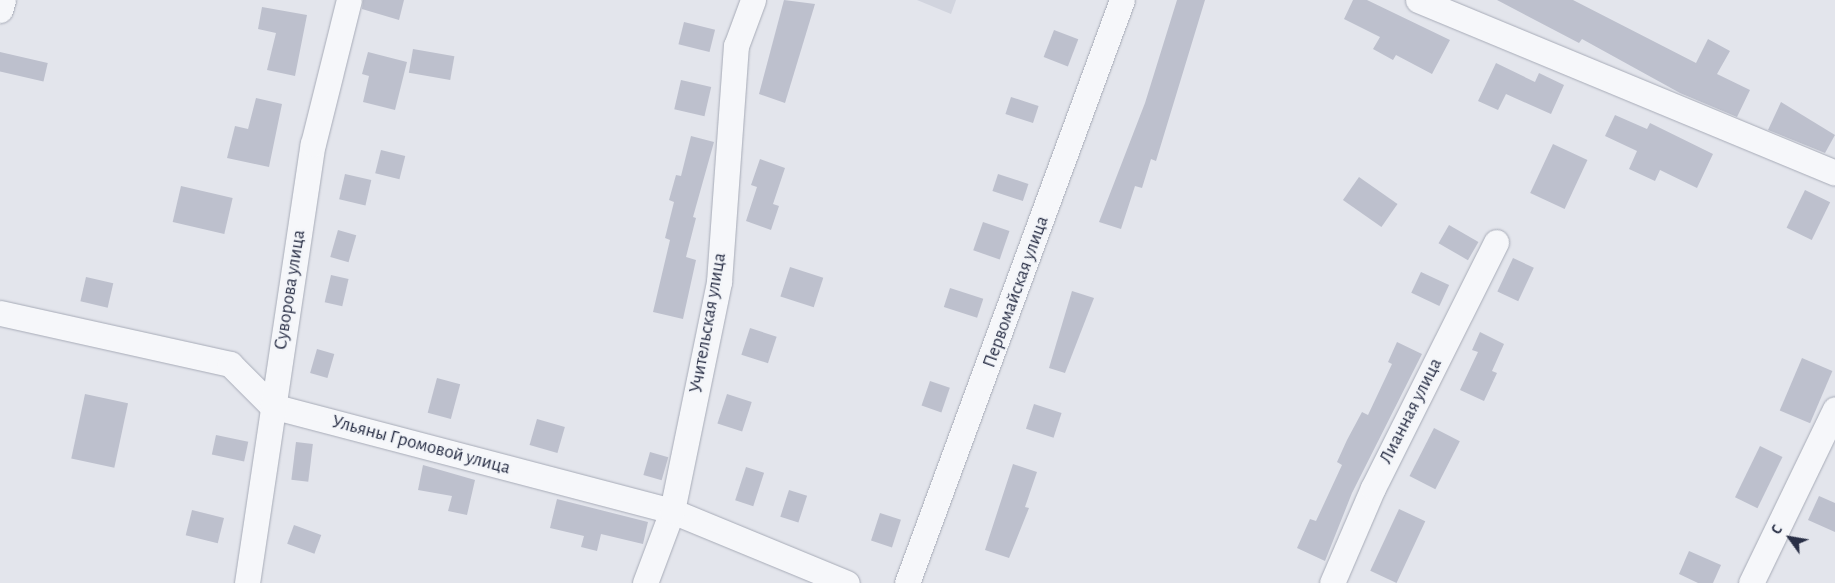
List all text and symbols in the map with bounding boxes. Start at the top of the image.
street label: Первомайская улица [978,213,1054,371]
street label: Суворова улица [269,228,311,352]
street label: Учительская улица [684,251,732,395]
street label: Лианная улица [1375,354,1447,468]
street label: Ульяны Громовой улица [329,410,513,480]
north arrow [1765,513,1815,563]
text: С [1769,523,1785,537]

